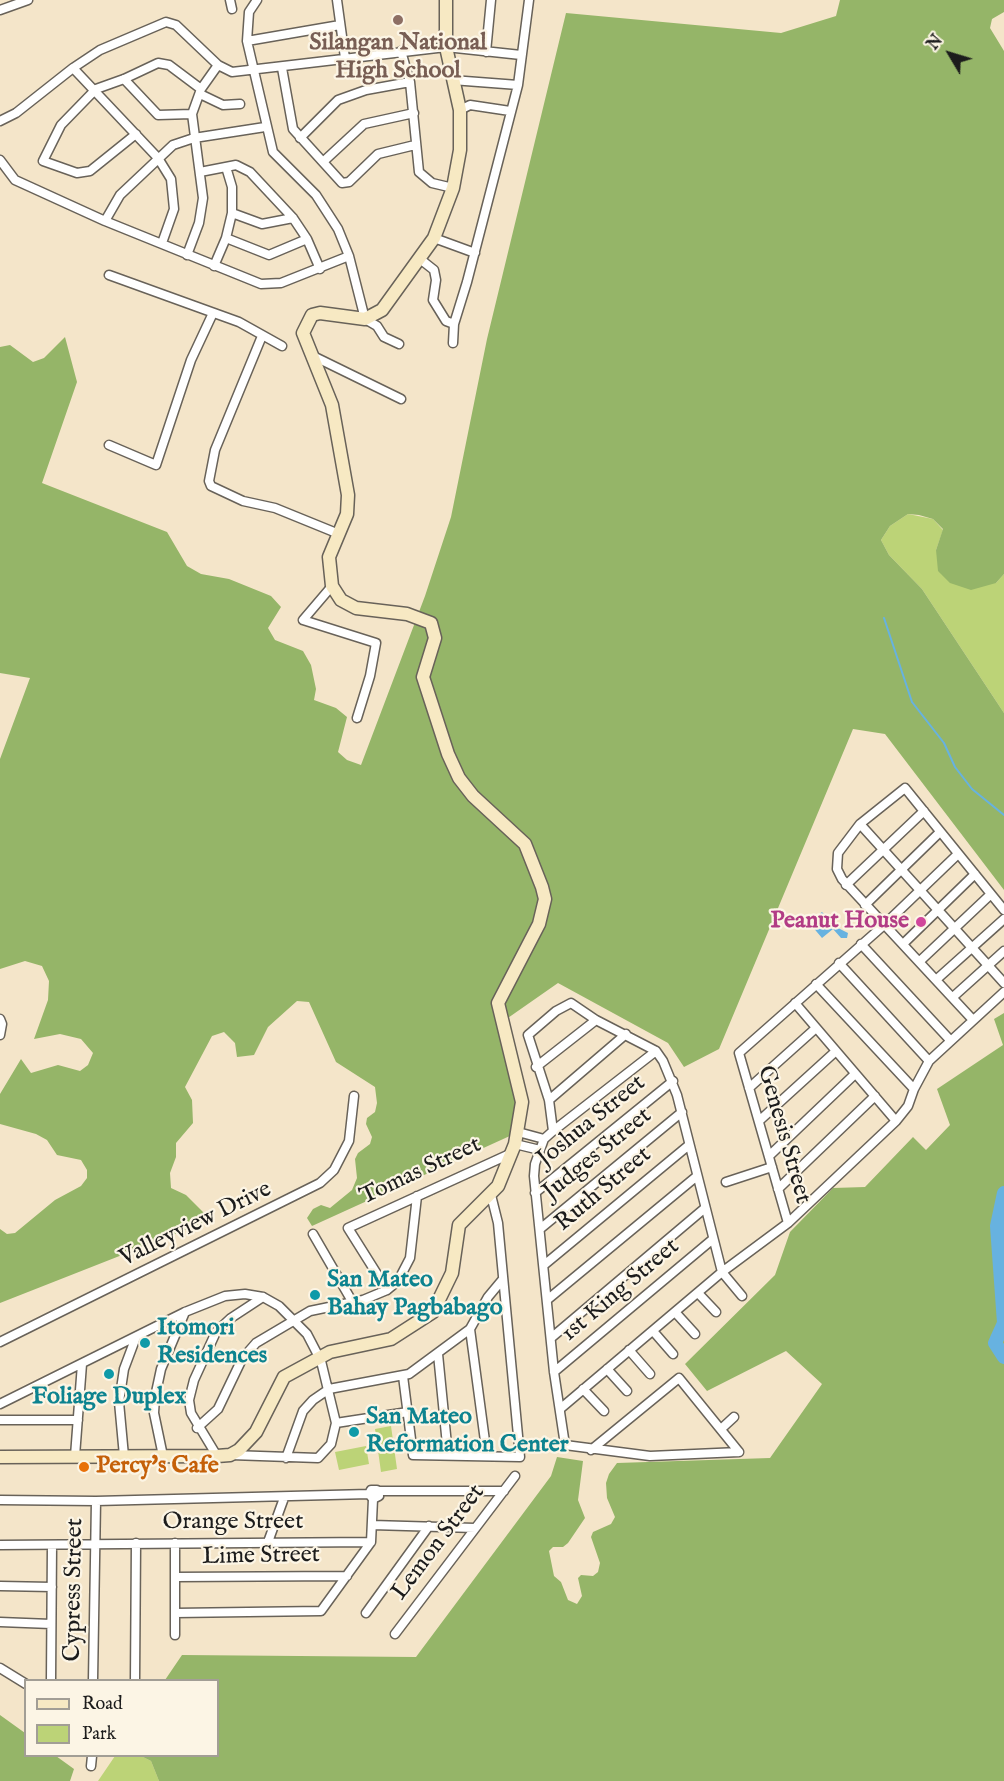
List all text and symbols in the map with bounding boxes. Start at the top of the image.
marker: Silangan National High School [391,13,405,27]
north arrow [920,24,980,84]
place label: Silangan National High School [309,30,487,86]
text: N [924,31,948,55]
place label: Peanut House [771,908,909,936]
marker: Peanut House [914,915,928,929]
street label: Genesis Street [750,1063,816,1207]
street label: Joshua Street [532,1070,652,1174]
street label: Judges Street [538,1102,658,1208]
street label: Tomas Street [356,1131,486,1213]
street label: Ruth Street [550,1142,658,1238]
street label: Valleyview Drive [115,1176,277,1274]
street label: 1st King Street [556,1233,686,1349]
place label: San Mateo Bahay Pagbabago [327,1267,503,1323]
marker: San Mateo Bahay Pagbabago [308,1288,322,1302]
place label: Itomori Residences [157,1315,267,1371]
marker: Itomori Residences [138,1336,152,1350]
marker: Foliage Duplex [102,1367,116,1381]
place label: Foliage Duplex [32,1384,186,1412]
place label: San Mateo Reformation Center [366,1404,569,1460]
marker: San Mateo Reformation Center [347,1425,361,1439]
place label: Percy's Cafe [96,1453,219,1481]
marker: Percy's Cafe [77,1460,91,1474]
street label: Lemon Street [386,1480,492,1606]
street label: Orange Street [163,1509,303,1537]
street label: Cypress Street [59,1518,91,1662]
street label: Lime Street [202,1542,320,1572]
legend [24,1679,219,1757]
text: Road [82,1693,123,1716]
text: Park [82,1723,116,1746]

